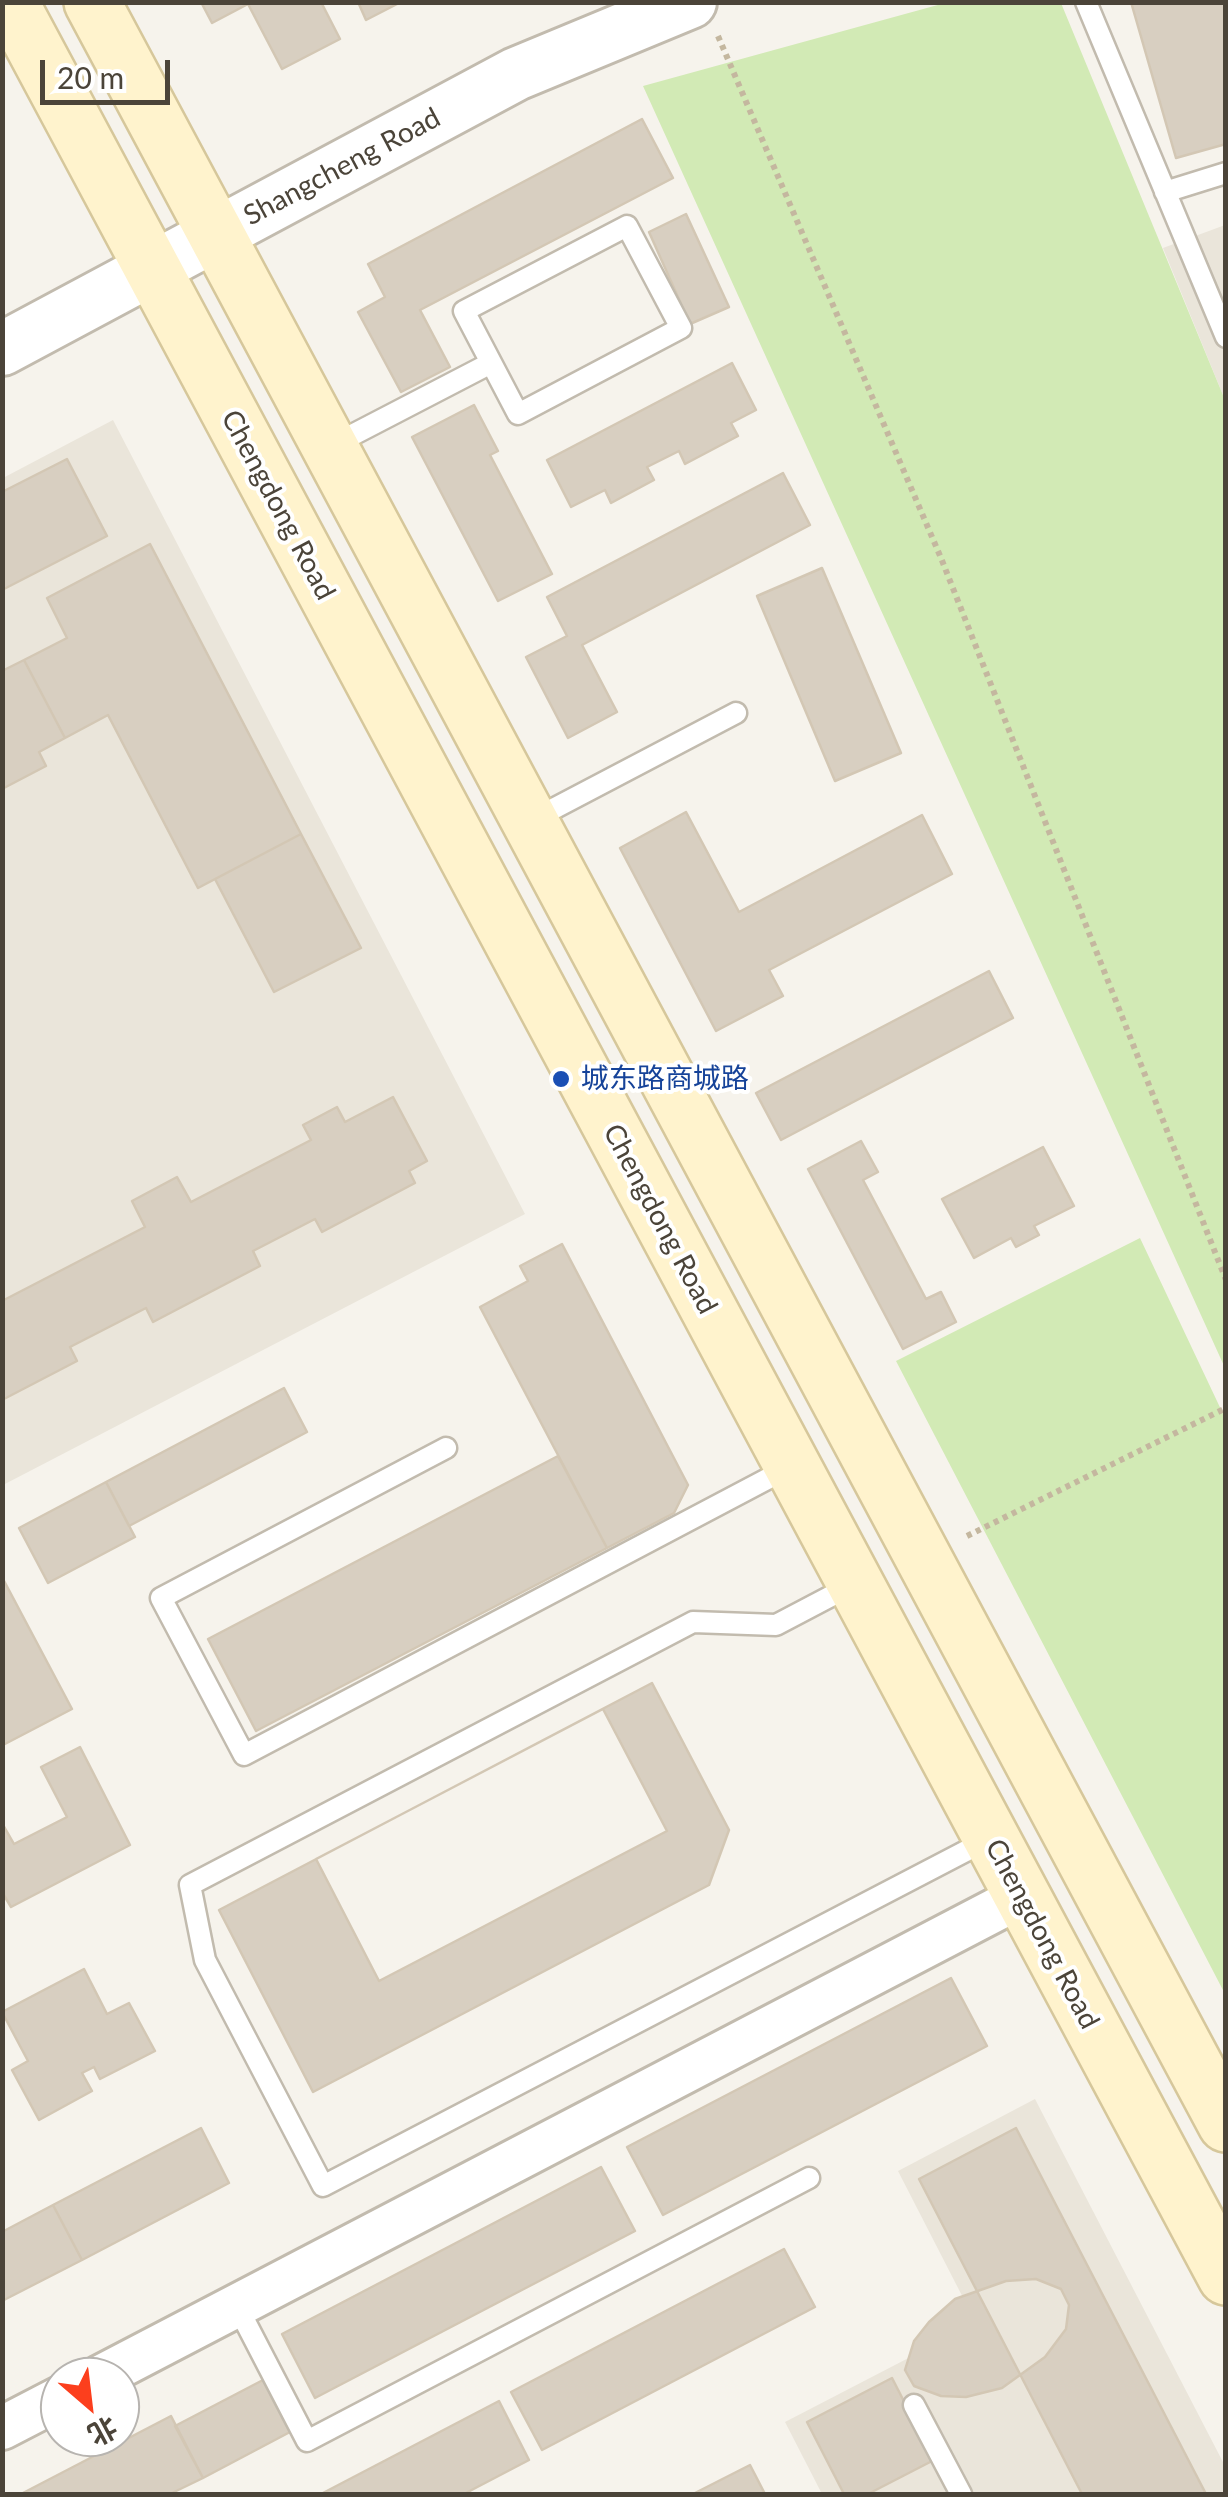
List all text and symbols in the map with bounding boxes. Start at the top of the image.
scale bar [45,40,175,102]
text: 20 m [57,59,124,95]
street label: Shangcheng Road [238,101,446,233]
street label: Chengdong Road [214,404,342,606]
place label: 城东路商城路 [581,1062,749,1096]
marker: 城东路商城路 [550,1068,572,1090]
street label: Chengdong Road [596,1118,724,1320]
street label: Chengdong Road [978,1833,1106,2035]
north arrow [40,2357,140,2457]
text: 北 [83,2410,124,2453]

